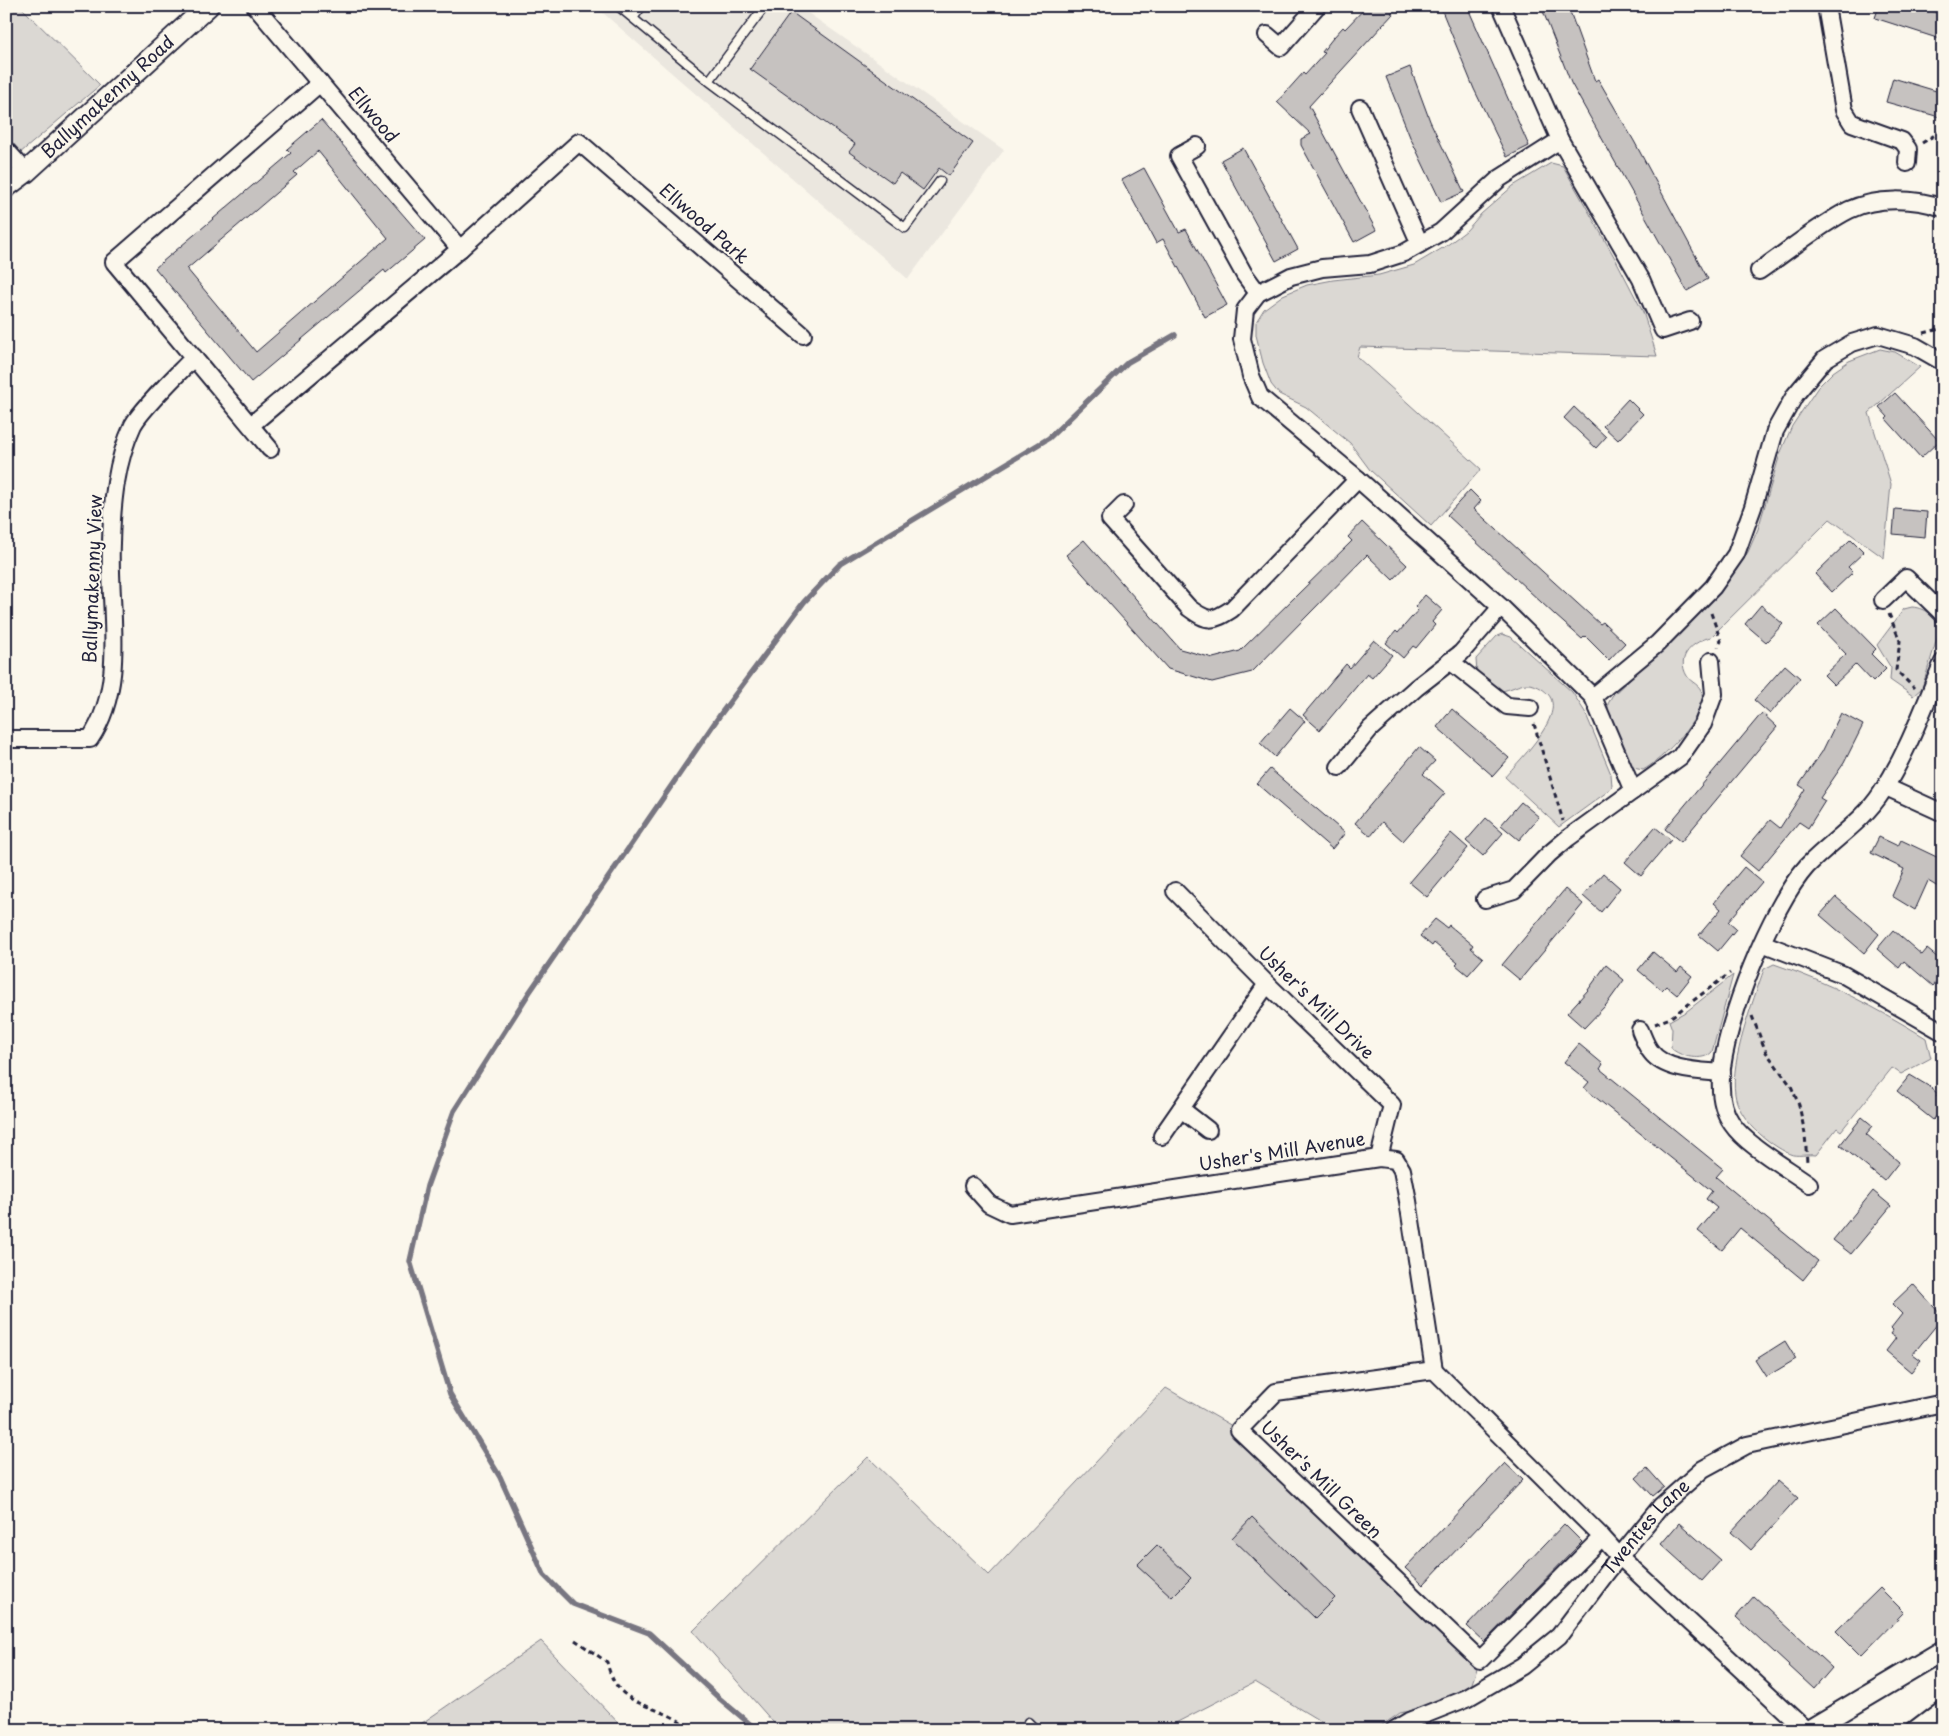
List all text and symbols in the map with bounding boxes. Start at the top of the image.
street label: Ballymakenny Road [34,28,180,164]
street label: Ellwood [343,80,406,148]
street label: Ellwood Park [654,176,756,270]
street label: Ballymakenny View [75,494,108,664]
street label: Usher's Mill Drive [1253,939,1381,1065]
street label: Usher's Mill Avenue [1197,1124,1367,1177]
street label: Usher's Mill Green [1255,1414,1389,1544]
street label: Twenties Lane [1595,1472,1695,1580]

